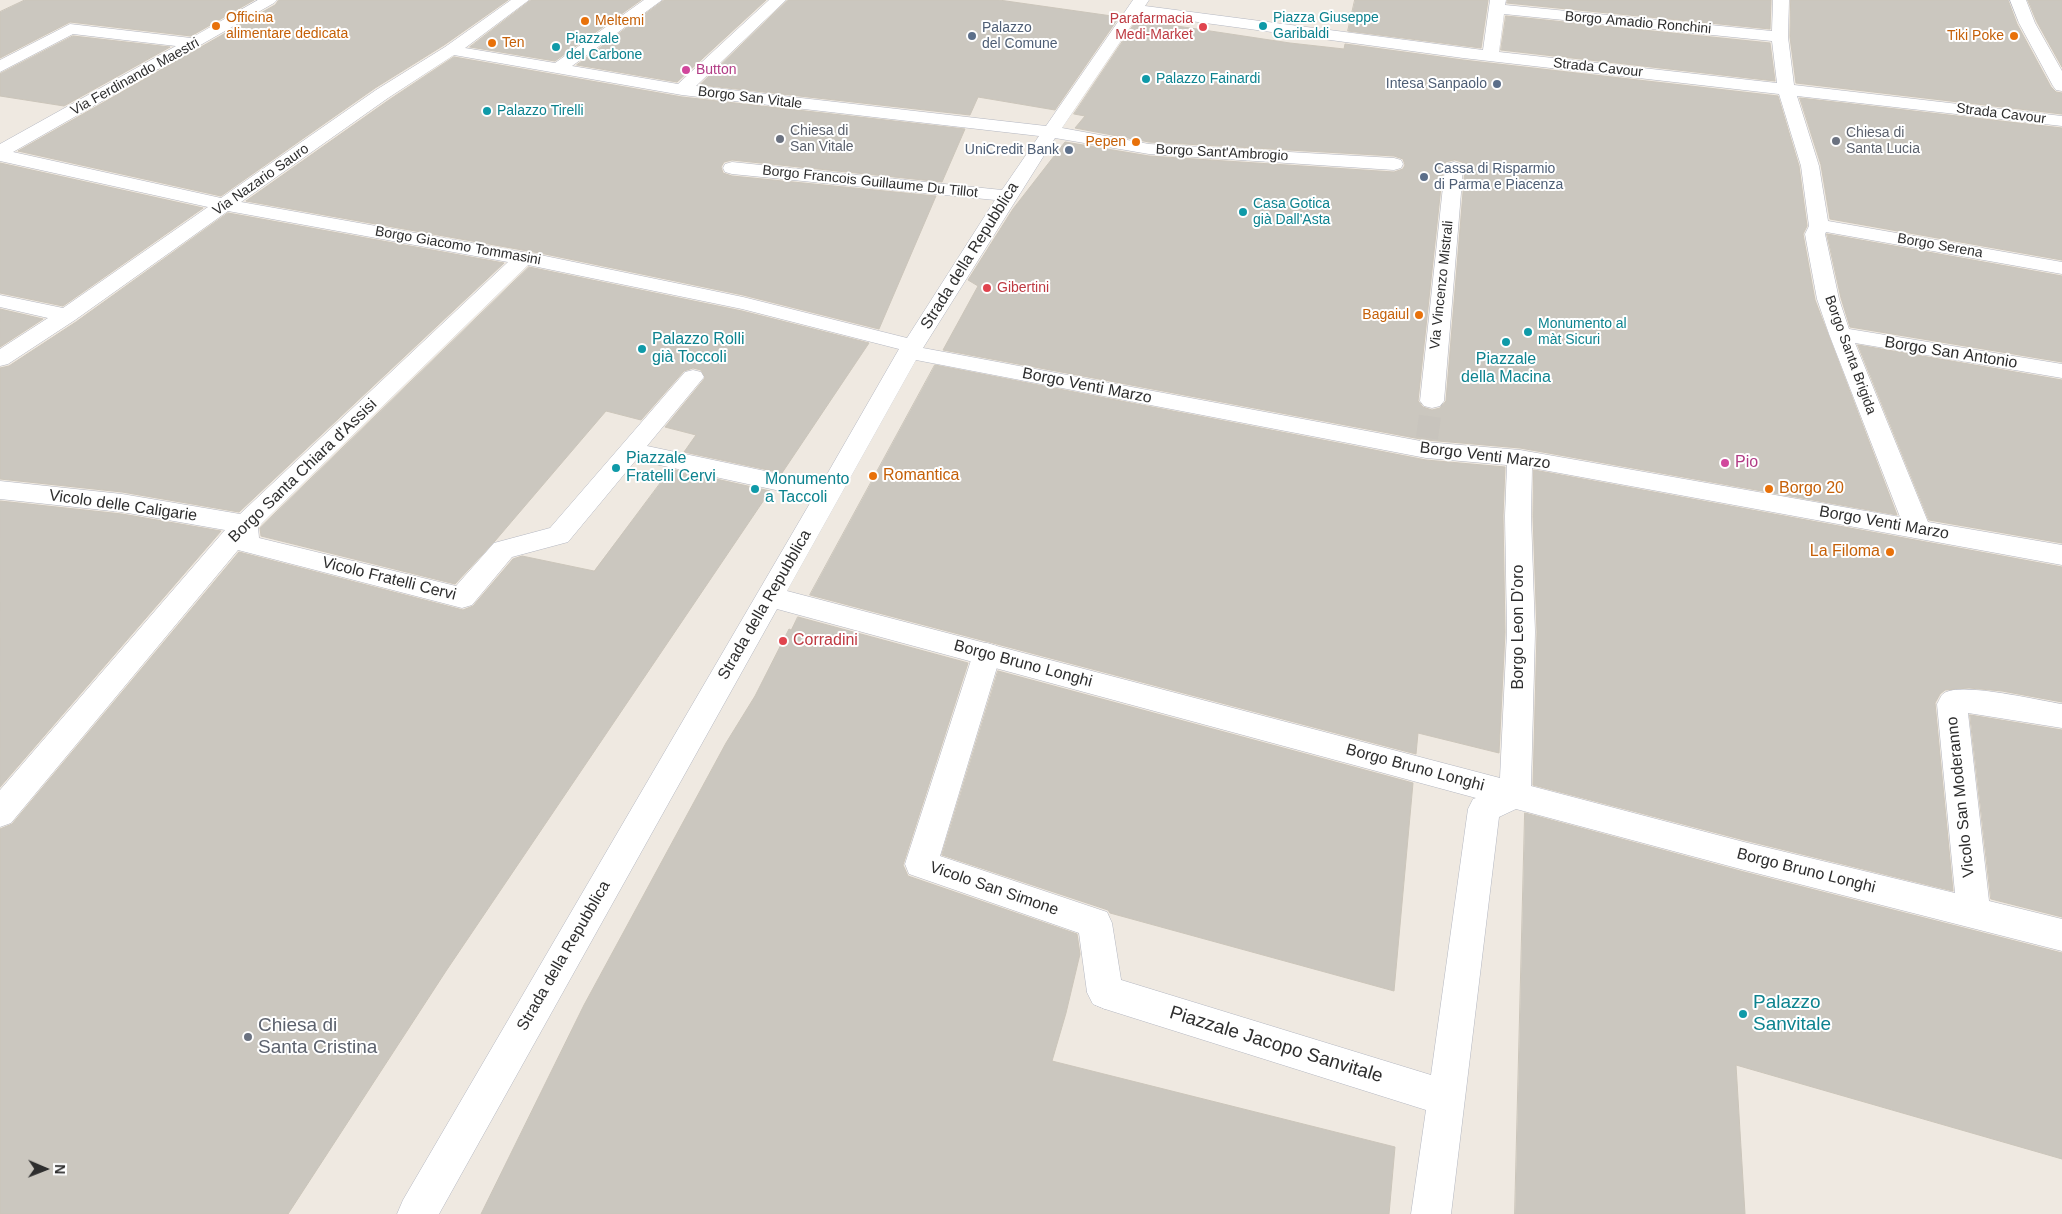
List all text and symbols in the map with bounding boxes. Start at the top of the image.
street label: Borgo Amadio Ronchini [1564,8,1712,38]
place label: Officina alimentare dedicata [226,10,348,42]
place label: Piazza Giuseppe Garibaldi [1273,10,1379,42]
place label: Parafarmacia Medi-Market [1110,11,1193,44]
place label: Meltemi [595,13,644,29]
marker: Meltemi [579,15,591,27]
marker: Officina alimentare dedicata [210,20,222,32]
place label: Palazzo del Comune [982,20,1057,52]
marker: Piazza Giuseppe Garibaldi [1257,20,1269,32]
marker: Parafarmacia Medi-Market [1197,21,1209,33]
place label: Tiki Poke [1947,28,2004,44]
marker: Palazzo del Comune [966,30,978,42]
marker: Tiki Poke [2008,30,2020,42]
place label: Piazzale del Carbone [566,31,642,64]
street label: Via Ferdinando Maestri [68,35,202,119]
place label: Ten [502,35,525,51]
marker: Ten [486,37,498,49]
marker: Piazzale del Carbone [550,41,562,53]
street label: Strada Cavour [1552,55,1644,81]
place label: Button [696,62,736,78]
marker: Button [680,64,692,76]
place label: Palazzo Fainardi [1156,71,1260,87]
marker: Palazzo Fainardi [1140,73,1152,85]
place label: Intesa Sanpaolo [1386,76,1487,92]
marker: Intesa Sanpaolo [1491,78,1503,90]
street label: Borgo San Vitale [697,83,803,113]
street label: Strada Cavour [1955,100,2047,128]
place label: Palazzo Tirelli [497,103,584,119]
marker: Palazzo Tirelli [481,105,493,117]
place label: Chiesa di San Vitale [790,123,854,156]
place label: Chiesa di Santa Lucia [1846,125,1920,158]
marker: Chiesa di San Vitale [774,133,786,145]
place label: Pepen [1086,134,1126,150]
marker: Chiesa di Santa Lucia [1830,135,1842,147]
marker: Pepen [1130,136,1142,148]
street label: Via Nazario Sauro [210,141,312,219]
street label: Borgo Sant'Ambrogio [1155,141,1289,165]
place label: UniCredit Bank [965,142,1059,158]
marker: UniCredit Bank [1063,144,1075,156]
place label: Cassa di Risparmio di Parma e Piacenza [1434,161,1563,193]
street label: Borgo Francois Guillaume Du Tillot [761,162,979,202]
marker: Cassa di Risparmio di Parma e Piacenza [1418,171,1430,183]
street label: Strada della Repubblica [917,179,1023,333]
place label: Casa Gotica già Dall'Asta [1253,196,1330,228]
marker: Casa Gotica già Dall'Asta [1237,206,1249,218]
street label: Via Vincenzo Mistrali [1427,220,1457,350]
street label: Borgo Giacomo Tommasini [374,223,542,269]
street label: Borgo Serena [1896,230,1984,262]
place label: Gibertini [997,280,1049,296]
marker: Gibertini [981,282,993,294]
street label: Borgo Santa Brigida [1821,293,1879,417]
place label: Bagaiul [1362,307,1409,323]
marker: Bagaiul [1413,309,1425,321]
place label: Monumento al màt Sicuri [1538,316,1627,348]
marker: Monumento al màt Sicuri [1522,326,1534,338]
place label: Palazzo Rolli già Toccoli [652,330,744,368]
street label: Borgo San Antonio [1883,333,2019,373]
marker: Piazzale della Macina [1500,336,1512,348]
marker: Palazzo Rolli già Toccoli [636,343,648,355]
place label: Piazzale della Macina [1461,350,1551,388]
street label: Borgo Venti Marzo [1021,364,1153,408]
street label: Borgo Santa Chiara d'Assisi [225,395,381,547]
street label: Borgo Venti Marzo [1419,438,1551,474]
place label: Piazzale Fratelli Cervi [626,449,716,487]
place label: Pio [1735,453,1758,473]
marker: Pio [1719,457,1731,469]
marker: Piazzale Fratelli Cervi [610,462,622,474]
place label: Romantica [883,466,959,486]
place label: Monumento a Taccoli [765,470,849,508]
marker: Romantica [867,470,879,482]
place label: Borgo 20 [1779,479,1844,499]
marker: Monumento a Taccoli [749,483,761,495]
marker: Borgo 20 [1763,483,1775,495]
street label: Vicolo delle Caligarie [48,486,198,526]
street label: Borgo Venti Marzo [1818,502,1950,544]
street label: Strada della Repubblica [714,527,816,683]
place label: La Filoma [1810,542,1880,562]
marker: La Filoma [1884,546,1896,558]
street label: Vicolo Fratelli Cervi [320,553,458,605]
street label: Borgo Leon D'oro [1509,565,1529,689]
place label: Corradini [793,631,858,651]
marker: Corradini [777,635,789,647]
street label: Borgo Bruno Longhi [952,636,1094,692]
street label: Vicolo San Moderanno [1943,716,1979,878]
street label: Borgo Bruno Longhi [1344,740,1486,796]
street label: Borgo Bruno Longhi [1735,844,1877,898]
street label: Vicolo San Simone [927,858,1061,920]
street label: Strada della Repubblica [513,878,615,1034]
place label: Palazzo Sanvitale [1753,992,1831,1036]
street label: Piazzale Jacopo Sanvitale [1167,1002,1385,1088]
marker: Palazzo Sanvitale [1737,1008,1749,1020]
place label: Chiesa di Santa Cristina [258,1015,377,1059]
marker: Chiesa di Santa Cristina [242,1031,254,1043]
north arrow [20,1144,70,1194]
text: N [52,1164,68,1174]

